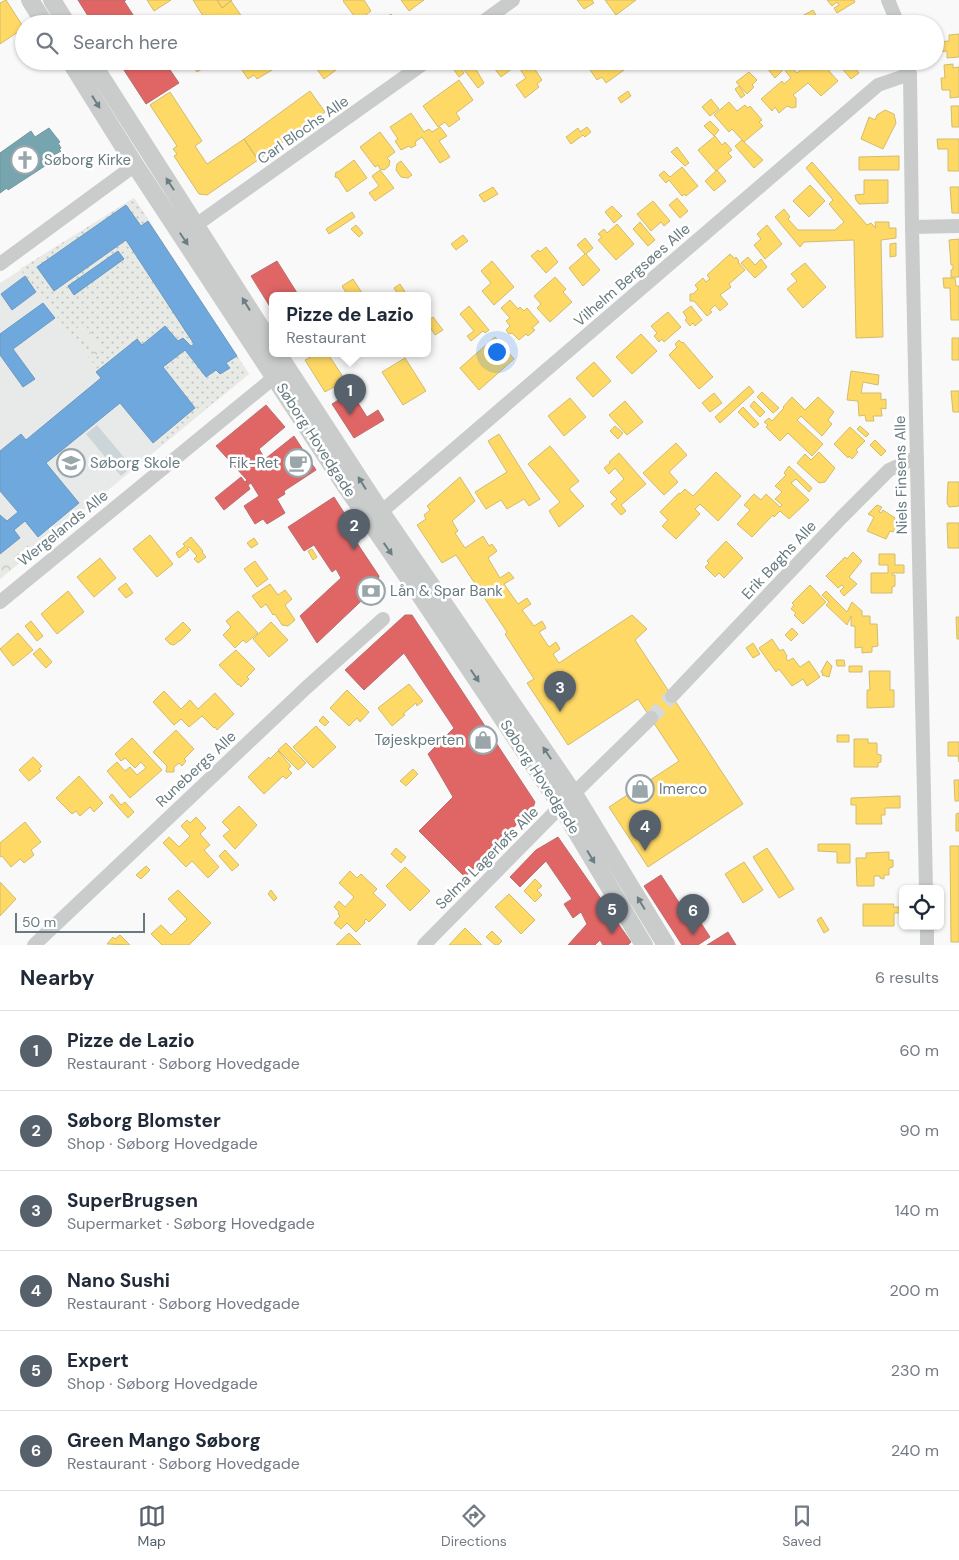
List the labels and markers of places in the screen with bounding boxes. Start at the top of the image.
church icon: Søborg Kirke [10,145,40,175]
place label: Søborg Kirke [44,150,131,170]
pin: 1 [334,374,366,415]
school or university icon: Søborg Skole [56,448,86,478]
cafe icon: Fik-Ret [283,448,313,478]
place label: Søborg Skole [90,453,180,473]
place label: Fik-Ret [229,453,279,473]
pin: 2 [338,509,370,550]
bank icon: Lån & Spar Bank [356,576,386,606]
place label: Lån & Spar Bank [390,581,503,601]
pin: 3 [544,671,576,712]
shop icon: Tøjeskperten [468,725,498,755]
place label: Tøjeskperten [374,730,464,750]
shop icon: Imerco [625,774,655,804]
place label: Imerco [659,779,707,799]
pin: 4 [629,810,661,851]
pin: 5 [596,893,628,934]
pin: 6 [677,894,709,935]

